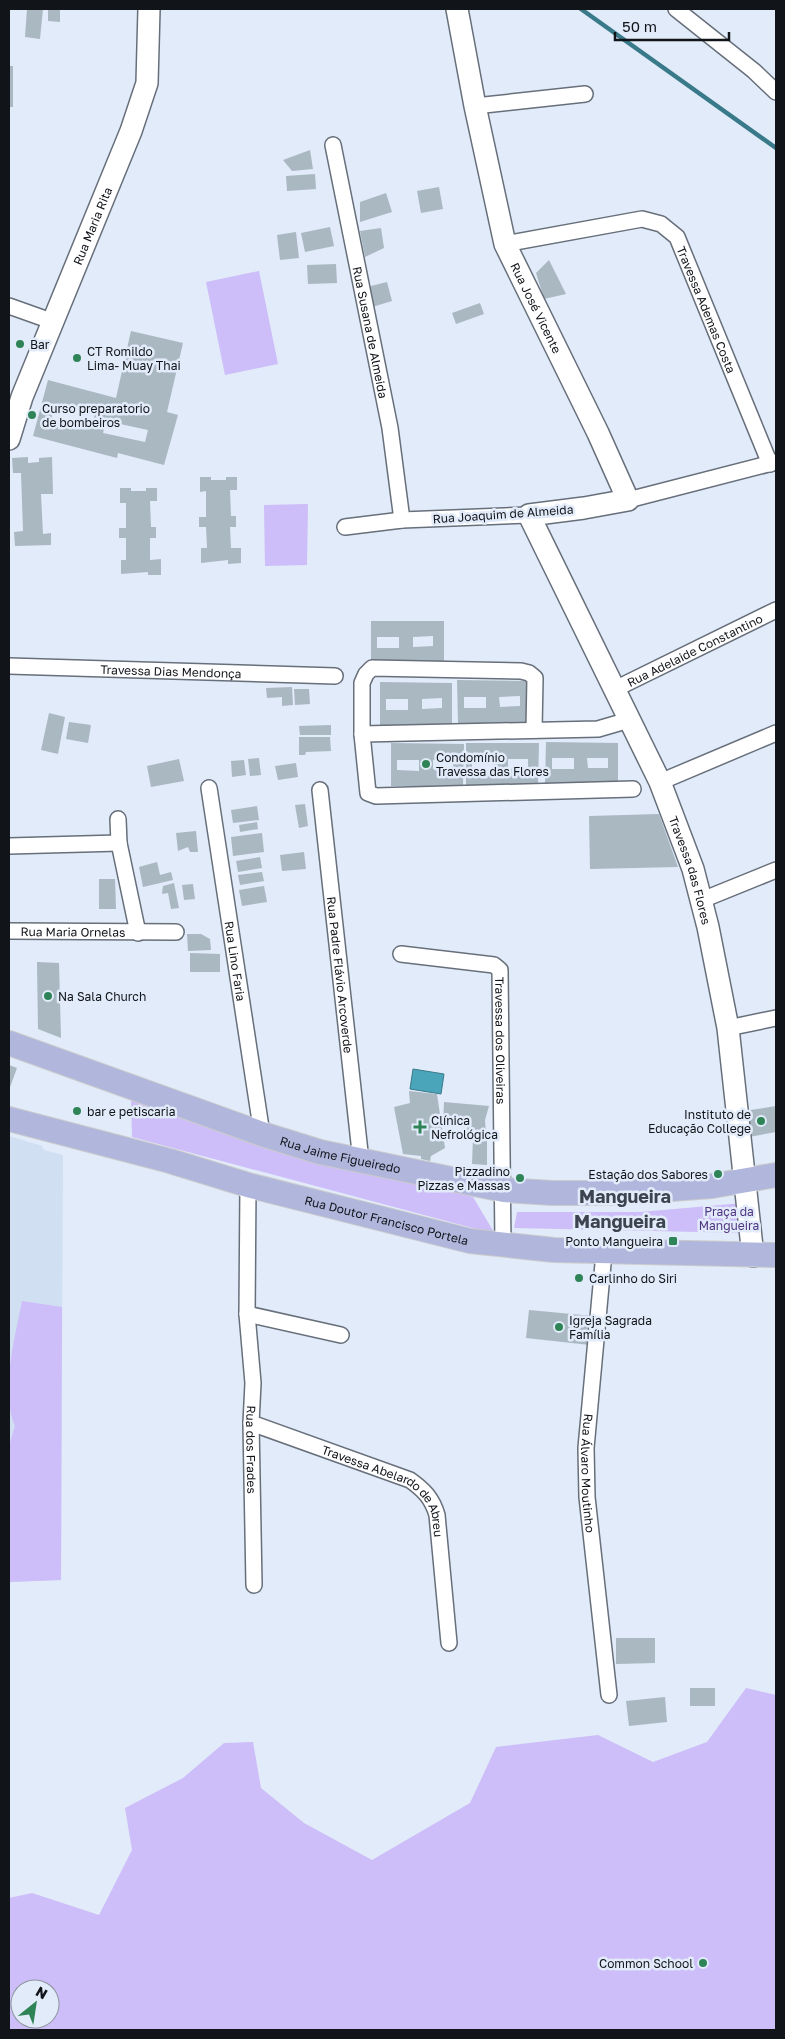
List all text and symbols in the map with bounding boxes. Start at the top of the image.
scale bar [615,10,729,42]
text: 50 m [622,17,657,35]
street label: Rua Maria Rita [70,185,115,267]
street label: Travessa Ademas Costa [674,244,739,375]
street label: Rua José Vicente [508,260,565,356]
street label: Rua Susana de Almeida [350,265,391,400]
place label: Bar [30,337,50,352]
marker: Bar [14,338,26,350]
place label: CT Romildo Lima- Muay Thai [87,344,181,373]
marker: CT Romildo Lima- Muay Thai [71,352,83,364]
place label: Curso preparatorio de bombeiros [42,401,150,430]
marker: Curso preparatorio de bombeiros [26,409,38,421]
street label: Rua Joaquim de Almeida [432,502,574,526]
street label: Rua Adelaide Constantino [624,610,765,689]
street label: Travessa Dias Mendonça [100,661,242,681]
place label: Condomínio Travessa das Flores [436,750,549,779]
marker: Condomínio Travessa das Flores [420,758,432,770]
street label: Travessa das Flores [666,814,715,926]
street label: Rua Padre Flávio Arcoverde [324,896,357,1054]
street label: Rua Lino Faria [222,920,249,1002]
street label: Rua Maria Ornelas [21,924,125,939]
street label: Travessa dos Oliveiras [493,977,509,1105]
place label: Na Sala Church [58,989,146,1004]
marker: Na Sala Church [42,990,54,1002]
place label: bar e petiscaria [87,1104,176,1119]
marker: bar e petiscaria [71,1105,83,1117]
place label: Instituto de Educação College [648,1107,751,1136]
place label: Clínica Nefrológica [431,1113,498,1142]
marker: Instituto de Educação College [755,1115,767,1127]
marker: Clínica Nefrológica [413,1120,427,1134]
street label: Rua Jaime Figueiredo [278,1133,402,1176]
place label: Pizzadino Pizzas e Massas [418,1164,510,1193]
place label: Estação dos Sabores [588,1167,708,1182]
marker: Estação dos Sabores [712,1168,724,1180]
marker: Pizzadino Pizzas e Massas [514,1172,526,1184]
district label: Mangueira [579,1185,671,1207]
street label: Rua Doutor Francisco Portela [303,1192,470,1248]
park label: Praça da Mangueira [699,1204,759,1233]
district label: Mangueira [574,1210,666,1232]
place label: Ponto Mangueira [565,1234,663,1249]
marker: Ponto Mangueira [667,1235,679,1247]
place label: Carlinho do Siri [589,1271,677,1286]
marker: Carlinho do Siri [573,1272,585,1284]
place label: Igreja Sagrada Família [569,1313,652,1342]
marker: Igreja Sagrada Família [553,1321,565,1333]
street label: Rua dos Frades [243,1405,260,1494]
street label: Rua Álvaro Moutinho [578,1413,598,1533]
street label: Travessa Abelardo de Abreu [320,1442,447,1538]
place label: Common School [599,1956,693,1971]
marker: Common School [697,1957,709,1969]
north arrow [10,1979,60,2029]
text: N [33,1982,51,2002]

